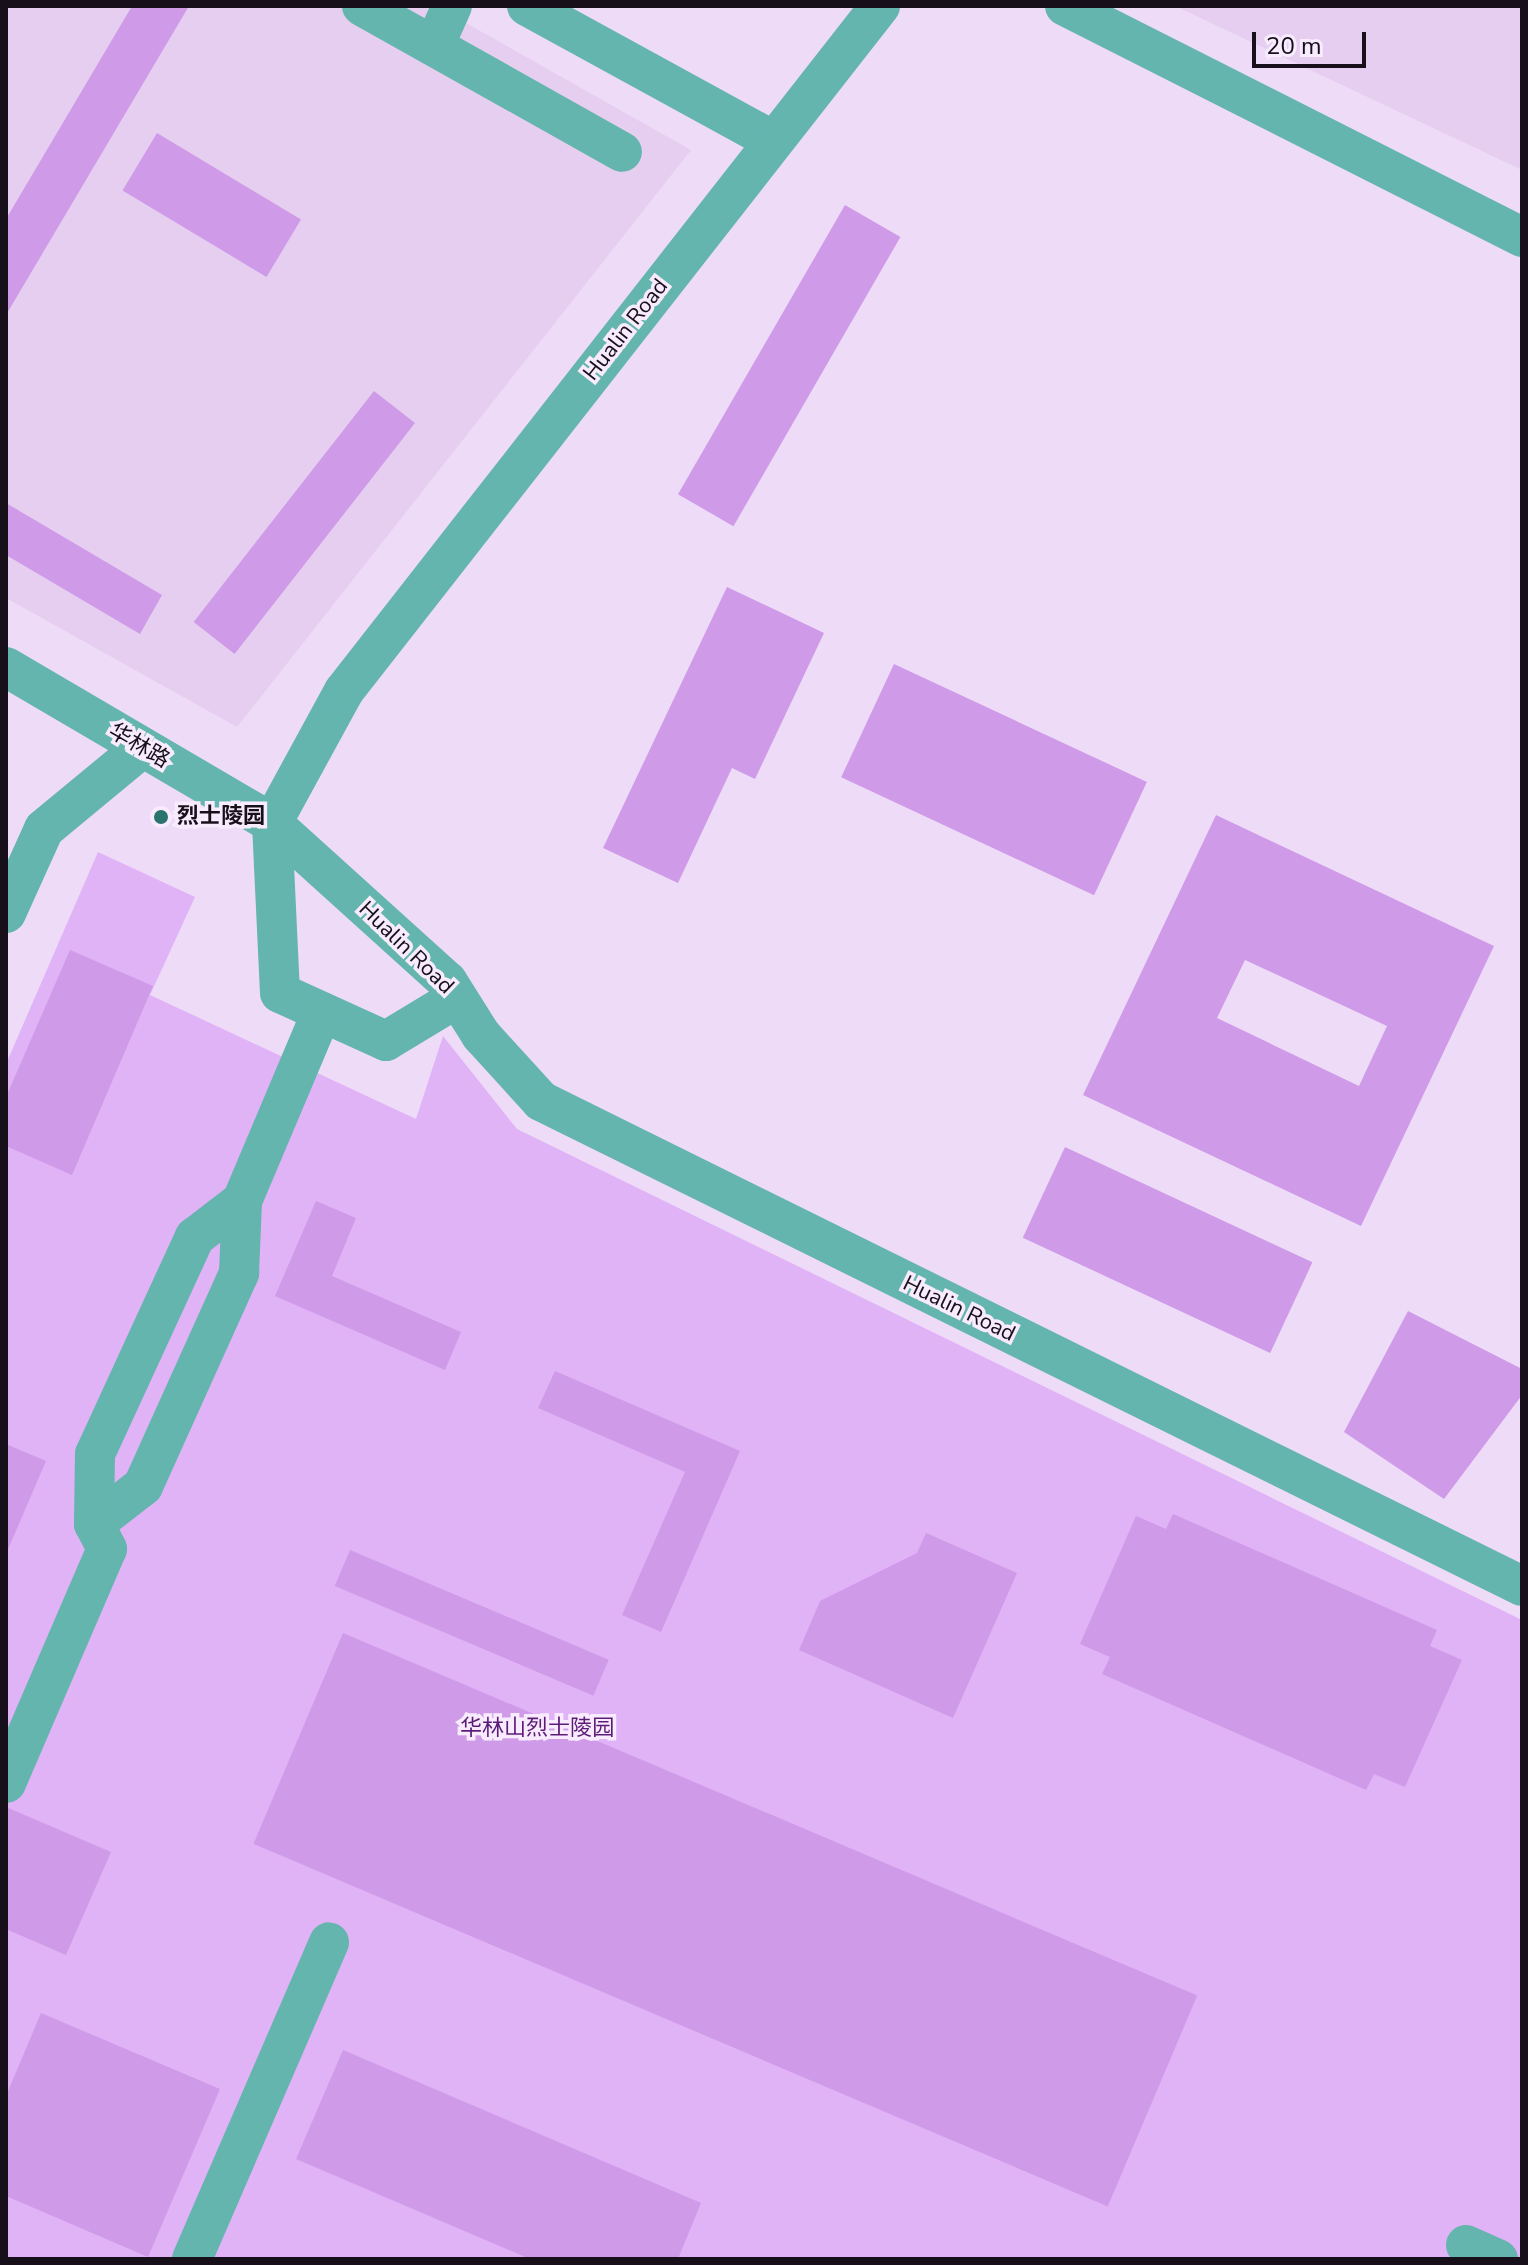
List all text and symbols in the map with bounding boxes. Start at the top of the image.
scale bar [1256,16,1370,66]
text: 20 m [1266,30,1322,62]
street label: Hualin Road [578,274,674,386]
street label: 华林路 [104,718,174,774]
place label: 烈士陵园 [177,804,265,830]
marker: 烈士陵园 [152,808,170,826]
street label: Hualin Road [353,896,459,1000]
street label: Hualin Road [899,1270,1019,1348]
park label: 华林山烈士陵园 [460,1716,614,1742]

